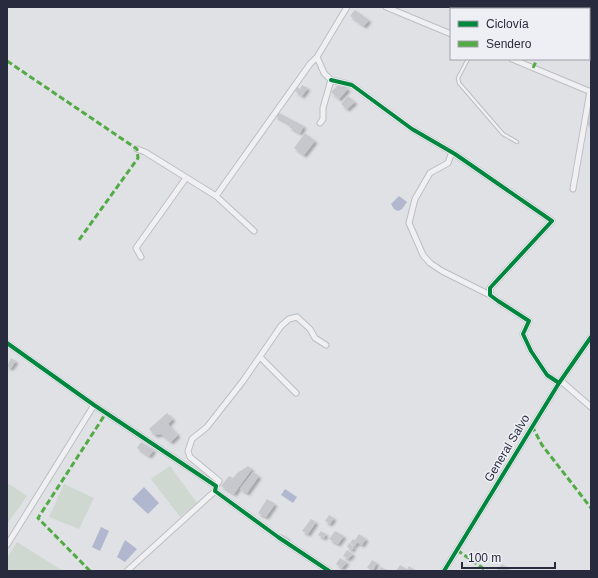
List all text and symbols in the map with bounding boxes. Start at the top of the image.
legend [450,8,590,60]
text: Ciclovía [486,17,529,31]
text: Sendero [486,37,532,51]
street label: General Salvo [481,412,533,484]
scale bar [462,544,555,570]
text: 100 m [468,551,501,565]

